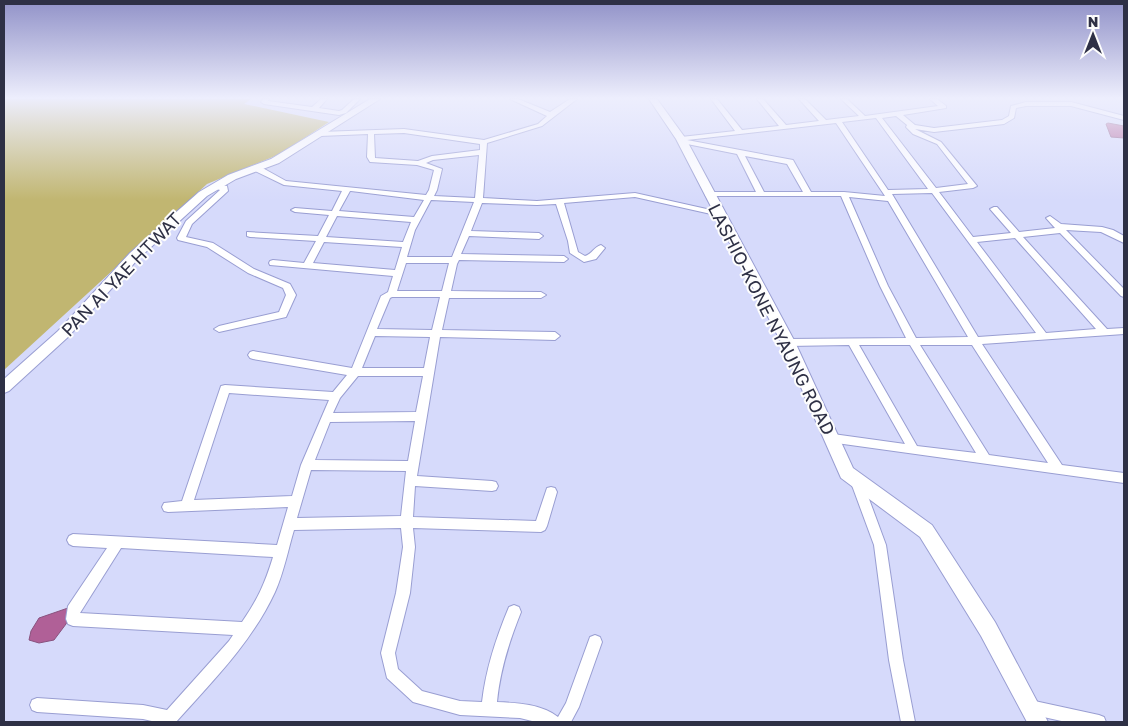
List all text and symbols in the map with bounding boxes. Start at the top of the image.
north arrow [1068,10,1118,60]
text: N [1088,13,1098,30]
street label: LASHIO-KONE NYAUNG ROAD [704,199,840,439]
street label: PAN AI YAE HTWAT [56,208,186,340]

